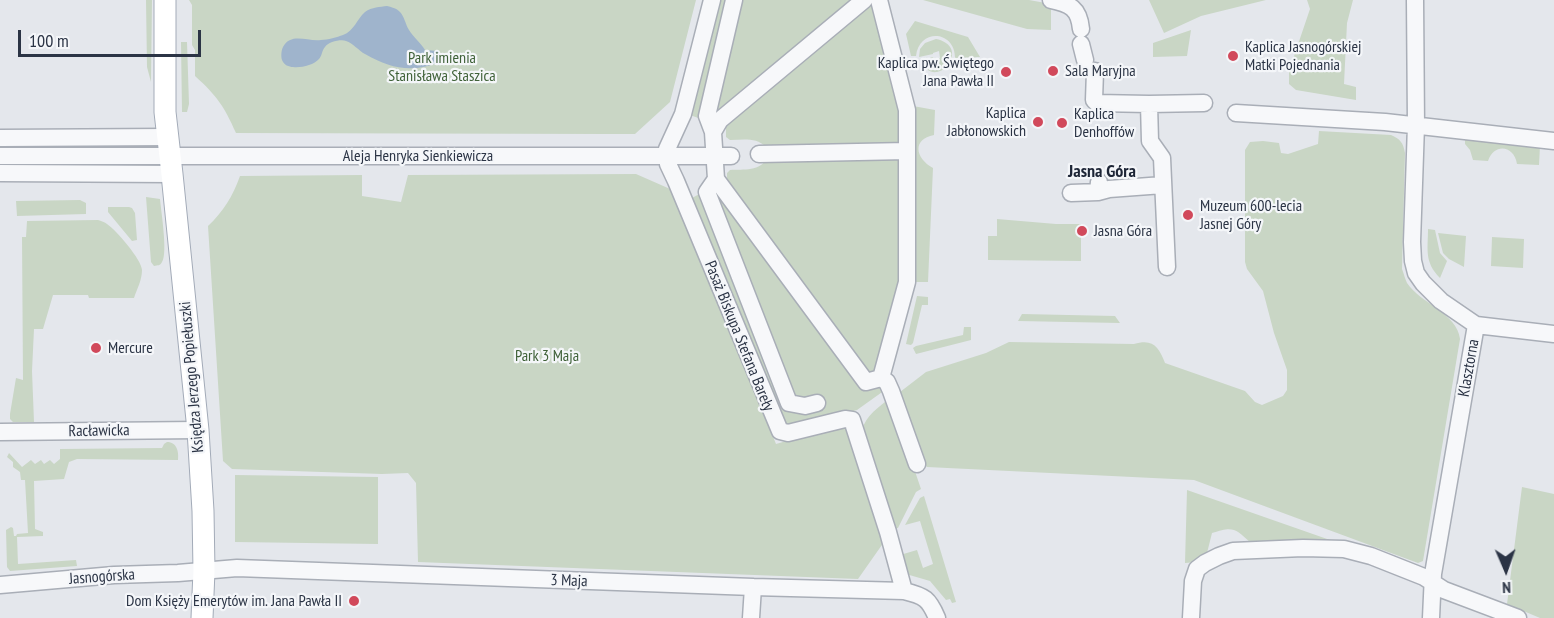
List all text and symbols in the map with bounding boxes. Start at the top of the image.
scale bar [21,18,204,56]
text: 100 m [29,29,69,52]
place label: Kaplica Jasnogórskiej Matki Pojednania [1245,37,1362,75]
park label: Park imienia Stanisława Staszica [388,48,496,86]
marker: Kaplica Jasnogórskiej Matki Pojednania [1226,49,1240,63]
place label: Kaplica pw. Świętego Jana Pawła II [878,53,994,91]
place label: Sala Maryjna [1065,61,1136,81]
marker: Sala Maryjna [1046,64,1060,78]
marker: Kaplica pw. Świętego Jana Pawła II [999,65,1013,79]
place label: Kaplica Jabłonowskich [947,103,1026,141]
place label: Kaplica Denhoffów [1074,104,1134,142]
marker: Kaplica Jabłonowskich [1031,115,1045,129]
marker: Kaplica Denhoffów [1055,116,1069,130]
street label: Aleja Henryka Sienkiewicza [343,146,493,166]
district label: Jasna Góra [1068,161,1136,183]
place label: Muzeum 600-lecia Jasnej Góry [1200,196,1302,234]
marker: Muzeum 600-lecia Jasnej Góry [1181,208,1195,222]
place label: Jasna Góra [1094,221,1152,241]
marker: Jasna Góra [1075,224,1089,238]
street label: Pasaż Biskupa Stefana Bareły [700,258,778,414]
street label: Księdza Jerzego Popiełuszki [176,301,208,453]
place label: Mercure [108,338,153,358]
street label: Klasztorna [1454,338,1484,398]
marker: Mercure [89,341,103,355]
park label: Park 3 Maja [515,346,579,366]
street label: Racławicka [68,421,130,441]
north arrow [1476,540,1536,600]
street label: Jasnogórska [68,565,136,589]
street label: 3 Maja [550,571,588,591]
text: N [1502,578,1511,598]
place label: Dom Księży Emerytów im. Jana Pawła II [126,591,342,611]
marker: Dom Księży Emerytów im. Jana Pawła II [347,594,361,608]

